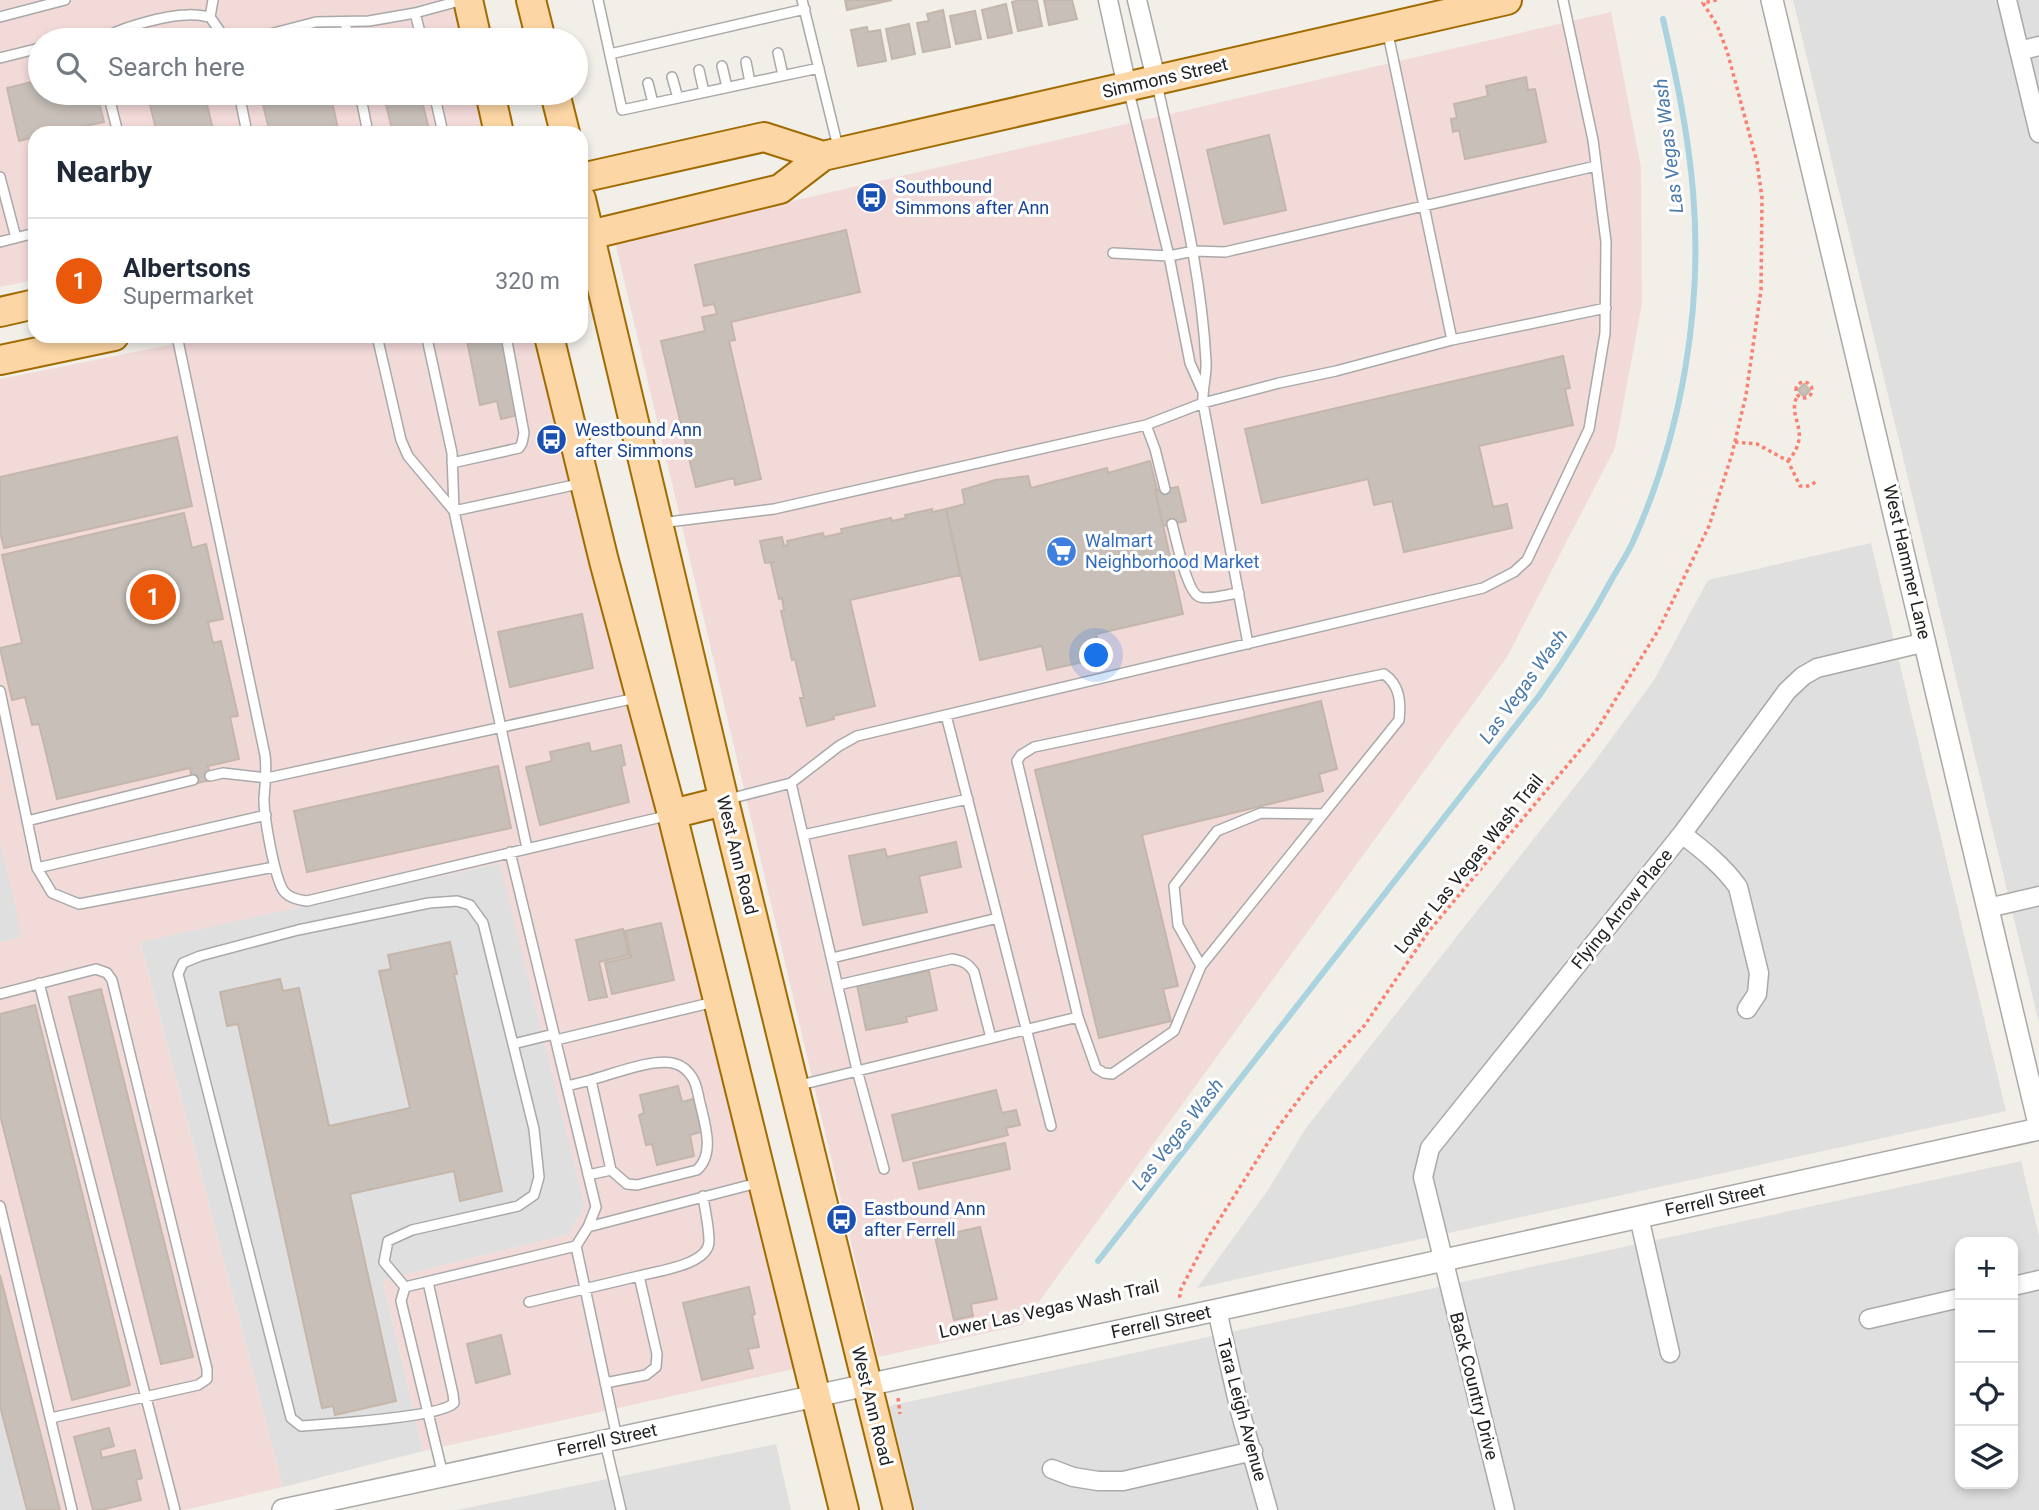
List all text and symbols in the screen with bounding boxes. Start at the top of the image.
search box [28,28,588,105]
icon: search [52,48,90,86]
text: Search here [108,52,245,82]
street label: Simmons Street [1100,53,1230,102]
water label: Las Vegas Wash [1649,77,1688,215]
text: Nearby [56,154,152,189]
place label: Southbound Simmons after Ann [895,176,1049,218]
bus stop icon: Southbound Simmons after Ann [855,180,889,214]
text: Albertsons [123,253,251,283]
text: 1 [72,268,86,295]
text: 320 m [495,268,560,295]
text: Supermarket [123,283,254,310]
place label: Westbound Ann after Simmons [575,419,702,461]
bus stop icon: Westbound Ann after Simmons [535,423,569,457]
street label: West Hammer Lane [1879,482,1936,641]
place label: Walmart Neighborhood Market [1085,530,1259,572]
supermarket icon: Walmart Neighborhood Market [1045,534,1079,568]
pin: 1 [130,571,176,623]
water label: Las Vegas Wash [1474,625,1573,748]
your location [1079,638,1113,672]
street label: Lower Las Vegas Wash Trail [1390,770,1547,957]
street label: West Ann Road [713,793,762,917]
street label: Flying Arrow Place [1567,844,1676,973]
water label: Las Vegas Wash [1127,1074,1228,1195]
street label: Ferrell Street [1663,1179,1767,1220]
place label: Eastbound Ann after Ferrell [864,1198,986,1240]
bus stop icon: Eastbound Ann after Ferrell [824,1202,858,1236]
map controls [1955,1237,2018,1489]
button: + [1955,1237,2018,1300]
street label: Lower Las Vegas Wash Trail [937,1275,1161,1342]
button: − [1955,1300,2018,1363]
street label: Ferrell Street [1109,1301,1213,1342]
street label: Back Country Drive [1446,1310,1503,1462]
street label: Tara Leigh Avenue [1213,1336,1272,1483]
street label: West Ann Road [848,1344,897,1468]
button: locate [1955,1363,2018,1426]
street label: Ferrell Street [555,1419,659,1460]
button: layers [1955,1426,2018,1489]

